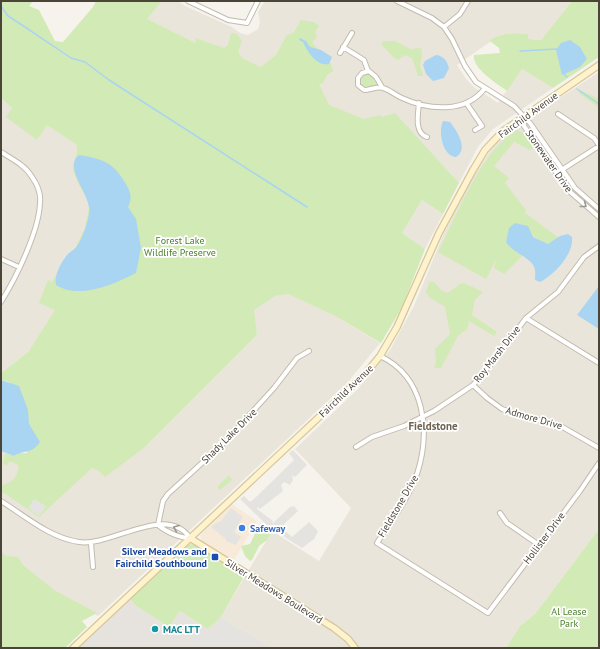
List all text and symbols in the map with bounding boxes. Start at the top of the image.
street label: Fairchild Avenue [496,89,560,141]
street label: Stonewater Drive [523,127,575,195]
one-way arrow [580,200,587,207]
park label: Forest Lake Wildlife Preserve [144,234,216,259]
street label: Roy Marsh Drive [471,323,523,385]
street label: Fairchild Avenue [316,362,376,420]
street label: Admore Drive [504,404,564,432]
street label: Shady Lake Drive [199,406,259,466]
district label: Fieldstone [408,419,458,433]
street label: Fieldstone Drive [375,473,421,539]
street label: Hollister Drive [520,509,568,567]
place label: Safeway [250,522,286,535]
marker: Safeway [237,523,247,533]
one-way arrow [172,524,179,532]
place label: Silver Meadows and Fairchild Southbound [115,545,207,570]
marker: Silver Meadows and Fairchild Southbound [210,552,220,562]
street label: Silver Meadows Boulevard [223,556,325,626]
park label: Al Lease Park [551,605,587,630]
place label: MAC LTT [163,623,200,636]
marker: MAC LTT [150,624,160,634]

